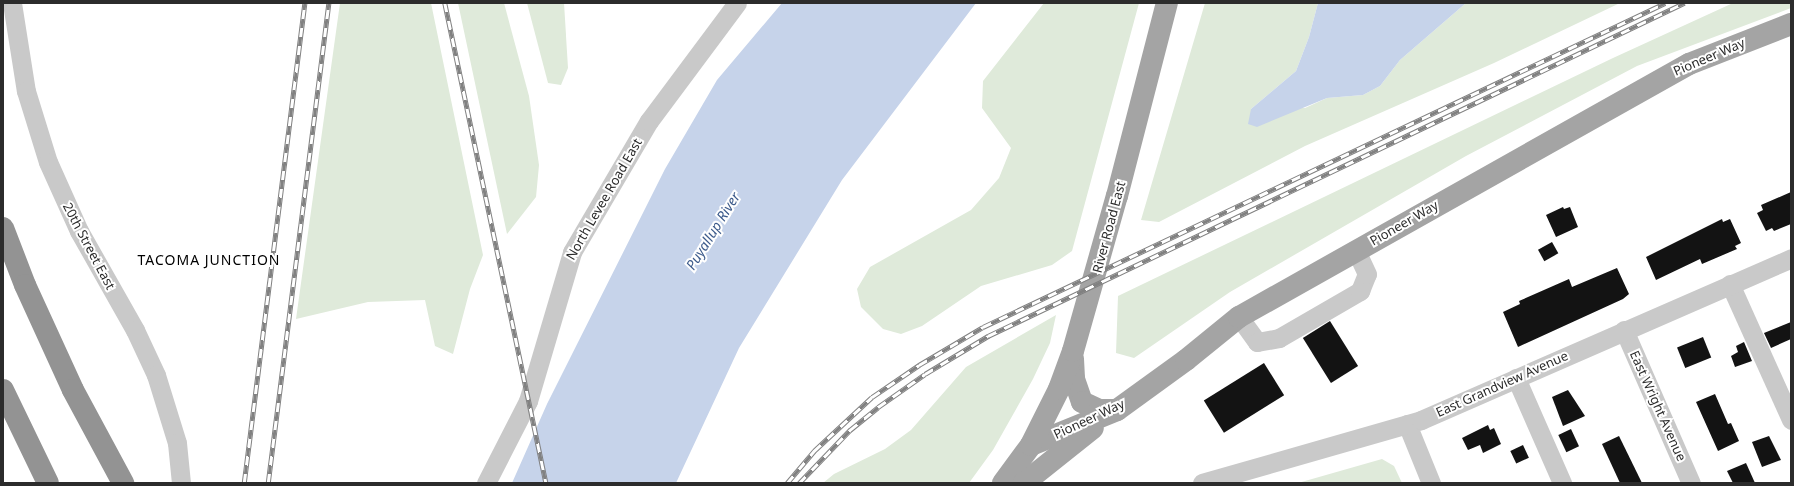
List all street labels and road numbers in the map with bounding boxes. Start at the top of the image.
street label: Pioneer Way [1671,35,1747,79]
street label: North Levee Road East [563,135,645,263]
street label: River Road East [1089,179,1129,275]
street label: Pioneer Way [1367,197,1441,249]
street label: 20th Street East [60,200,118,292]
street label: East Grandview Avenue [1434,348,1570,420]
street label: East Wright Avenue [1627,348,1689,464]
street label: Pioneer Way [1051,396,1127,442]

